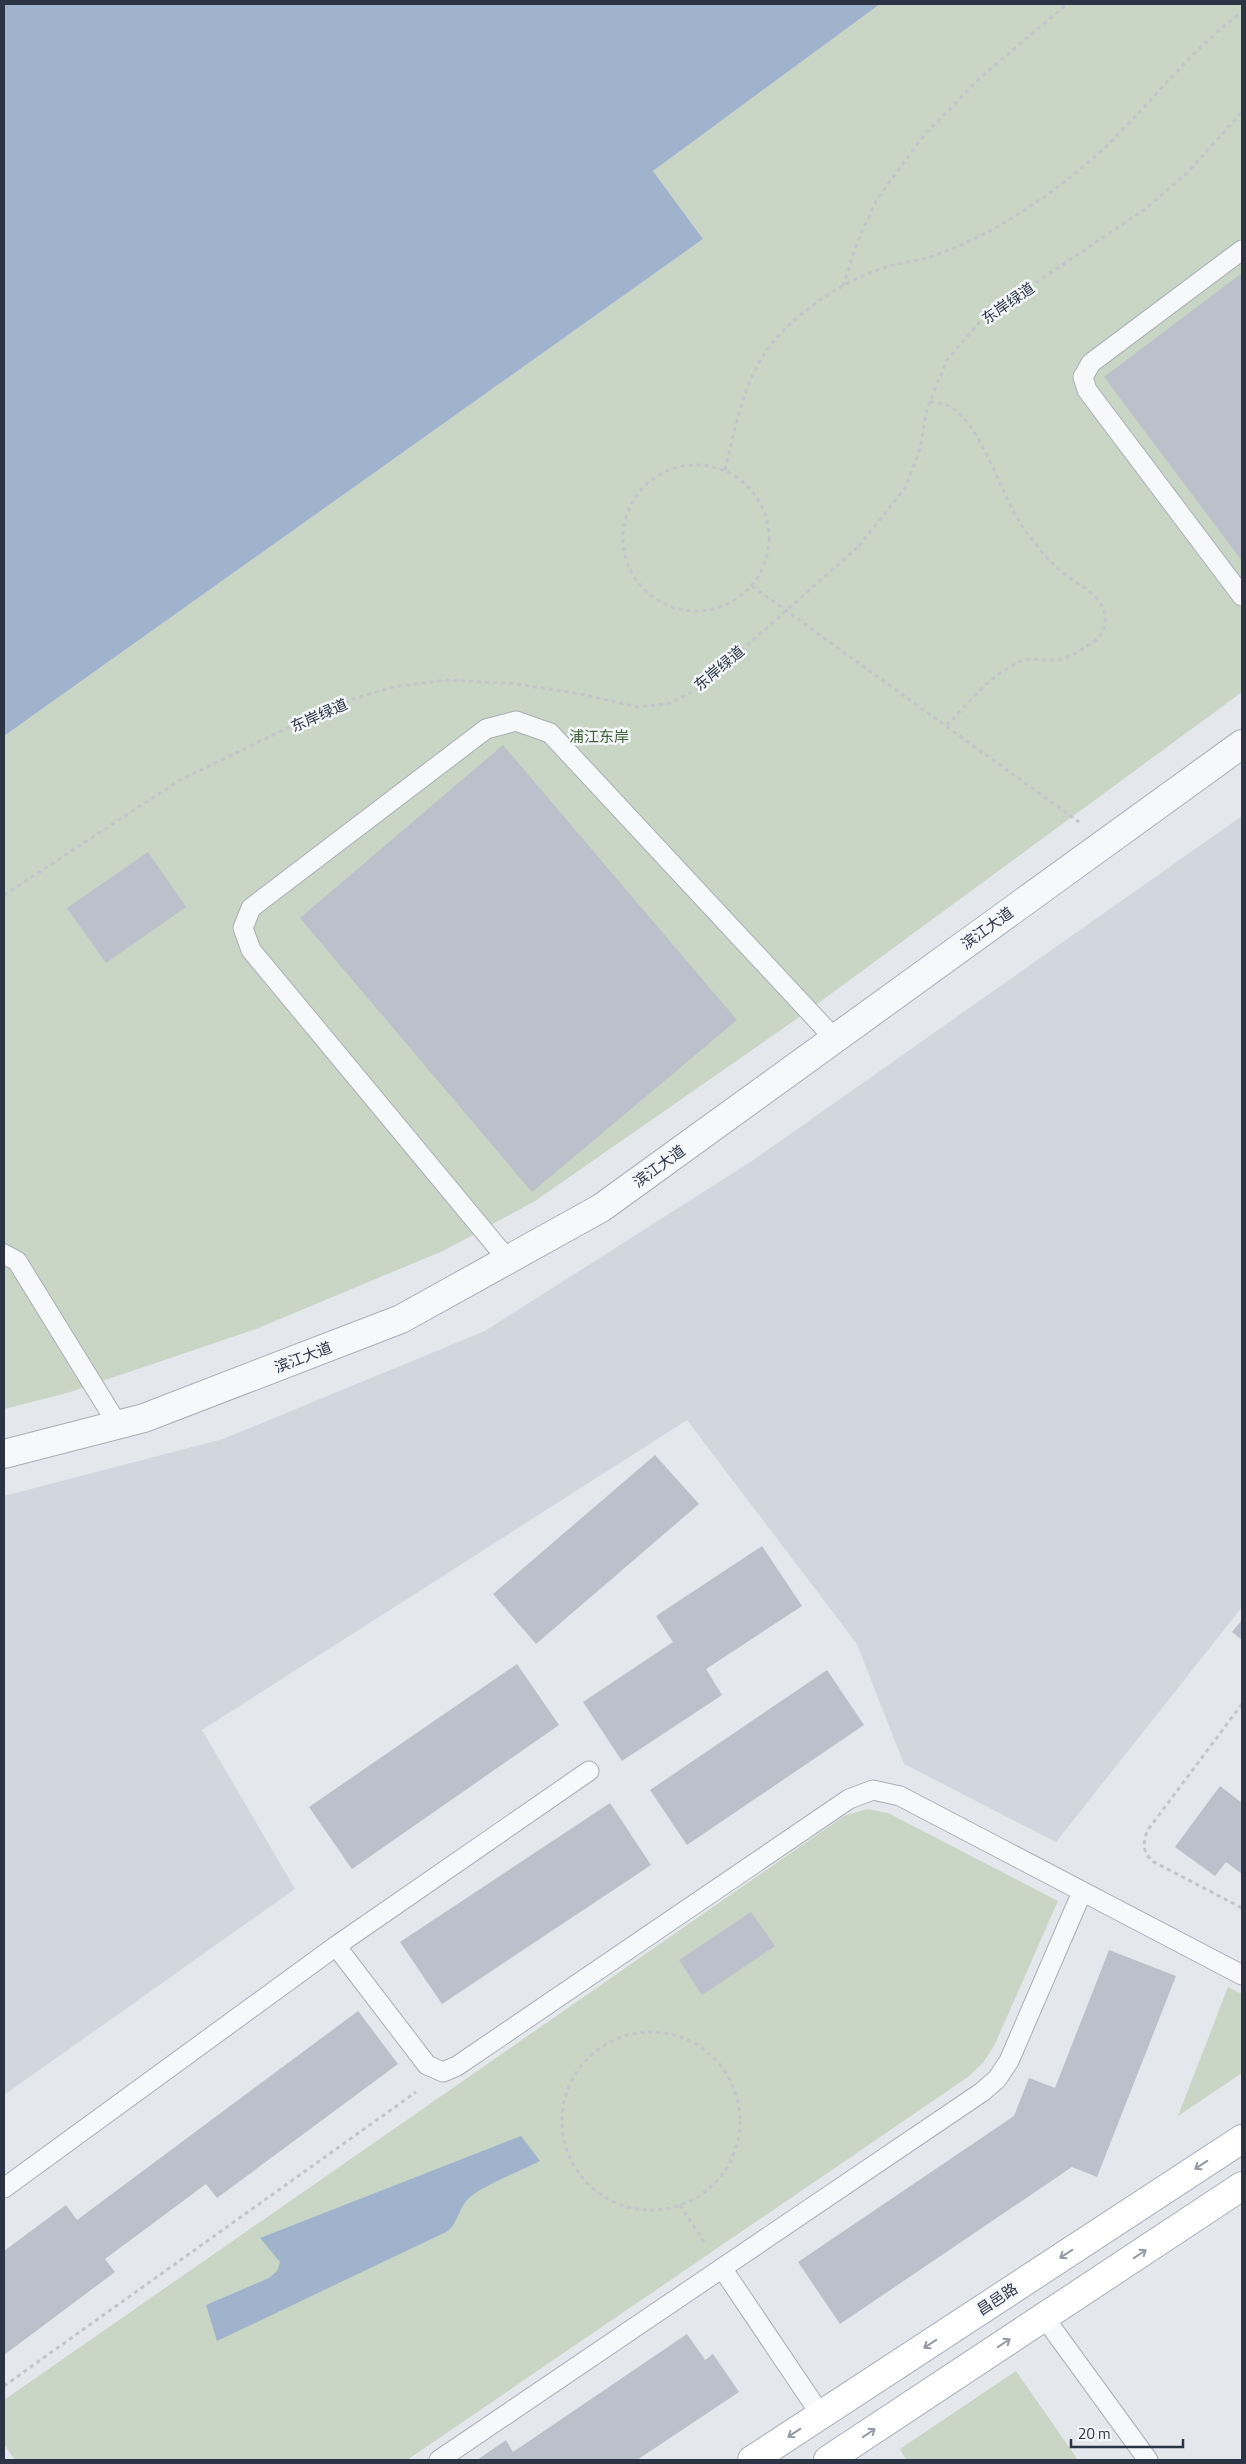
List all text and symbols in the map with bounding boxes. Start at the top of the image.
street label: 东岸绿道 [977,276,1039,330]
street label: 东岸绿道 [689,640,749,696]
street label: 东岸绿道 [287,692,351,738]
park label: 浦江东岸 [569,725,629,748]
street label: 滨江大道 [956,901,1018,955]
street label: 滨江大道 [628,1139,690,1193]
street label: 滨江大道 [271,1336,335,1378]
one-way arrow [1195,2161,1209,2171]
one-way arrow [1132,2248,1146,2258]
one-way arrow [1059,2250,1073,2260]
street label: 昌邑路 [972,2277,1022,2321]
one-way arrow [997,2338,1011,2348]
one-way arrow [923,2339,937,2349]
scale bar [1071,2416,1184,2448]
text: 20 m [1078,2422,1111,2445]
one-way arrow [787,2428,801,2438]
one-way arrow [862,2428,876,2438]

